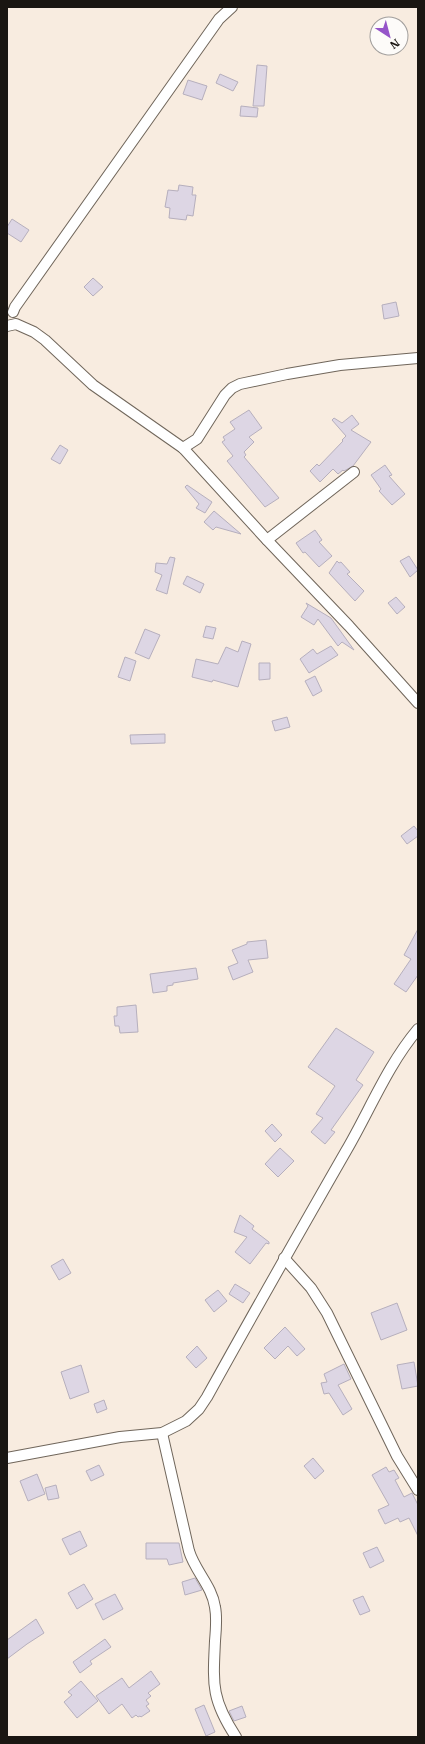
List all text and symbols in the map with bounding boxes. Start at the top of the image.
north arrow [369,16,409,56]
text: N [387,36,403,52]

